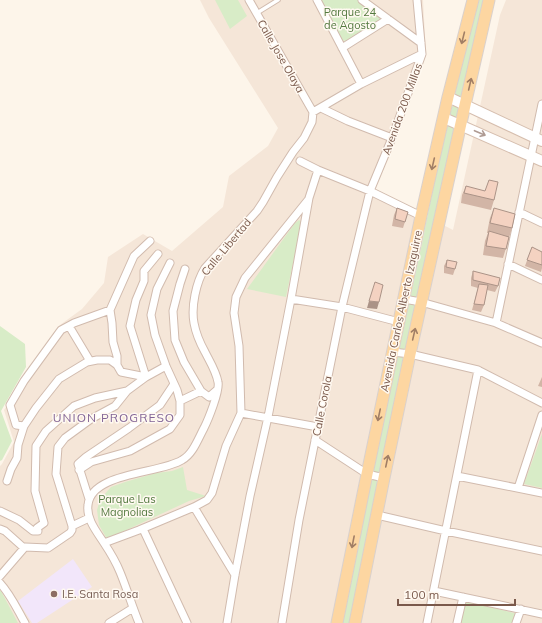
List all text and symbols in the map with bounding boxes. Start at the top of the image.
park label: Parque 24 de Agosto [324,5,377,32]
street label: Calle Jose Olaya [254,17,308,95]
one-way arrow [459,31,466,44]
street label: Avenida 200 Millas [379,61,425,157]
one-way arrow [466,78,474,91]
one-way arrow [473,130,485,138]
one-way arrow [429,157,436,170]
street label: Calle Libertad [198,215,254,279]
street label: Avenida Carlos Alberto Izaguirre [377,229,425,393]
one-way arrow [411,328,419,341]
street label: Calle Corola [309,375,335,437]
one-way arrow [375,408,383,421]
district label: UNION PROGRESO [53,410,175,425]
one-way arrow [384,455,392,468]
park label: Parque Las Magnolias [98,492,156,519]
one-way arrow [349,535,357,548]
scale bar [398,581,515,607]
place label: I.E. Santa Rosa [62,587,138,601]
text: 100 m [404,587,439,602]
marker: I.E. Santa Rosa [49,589,59,599]

